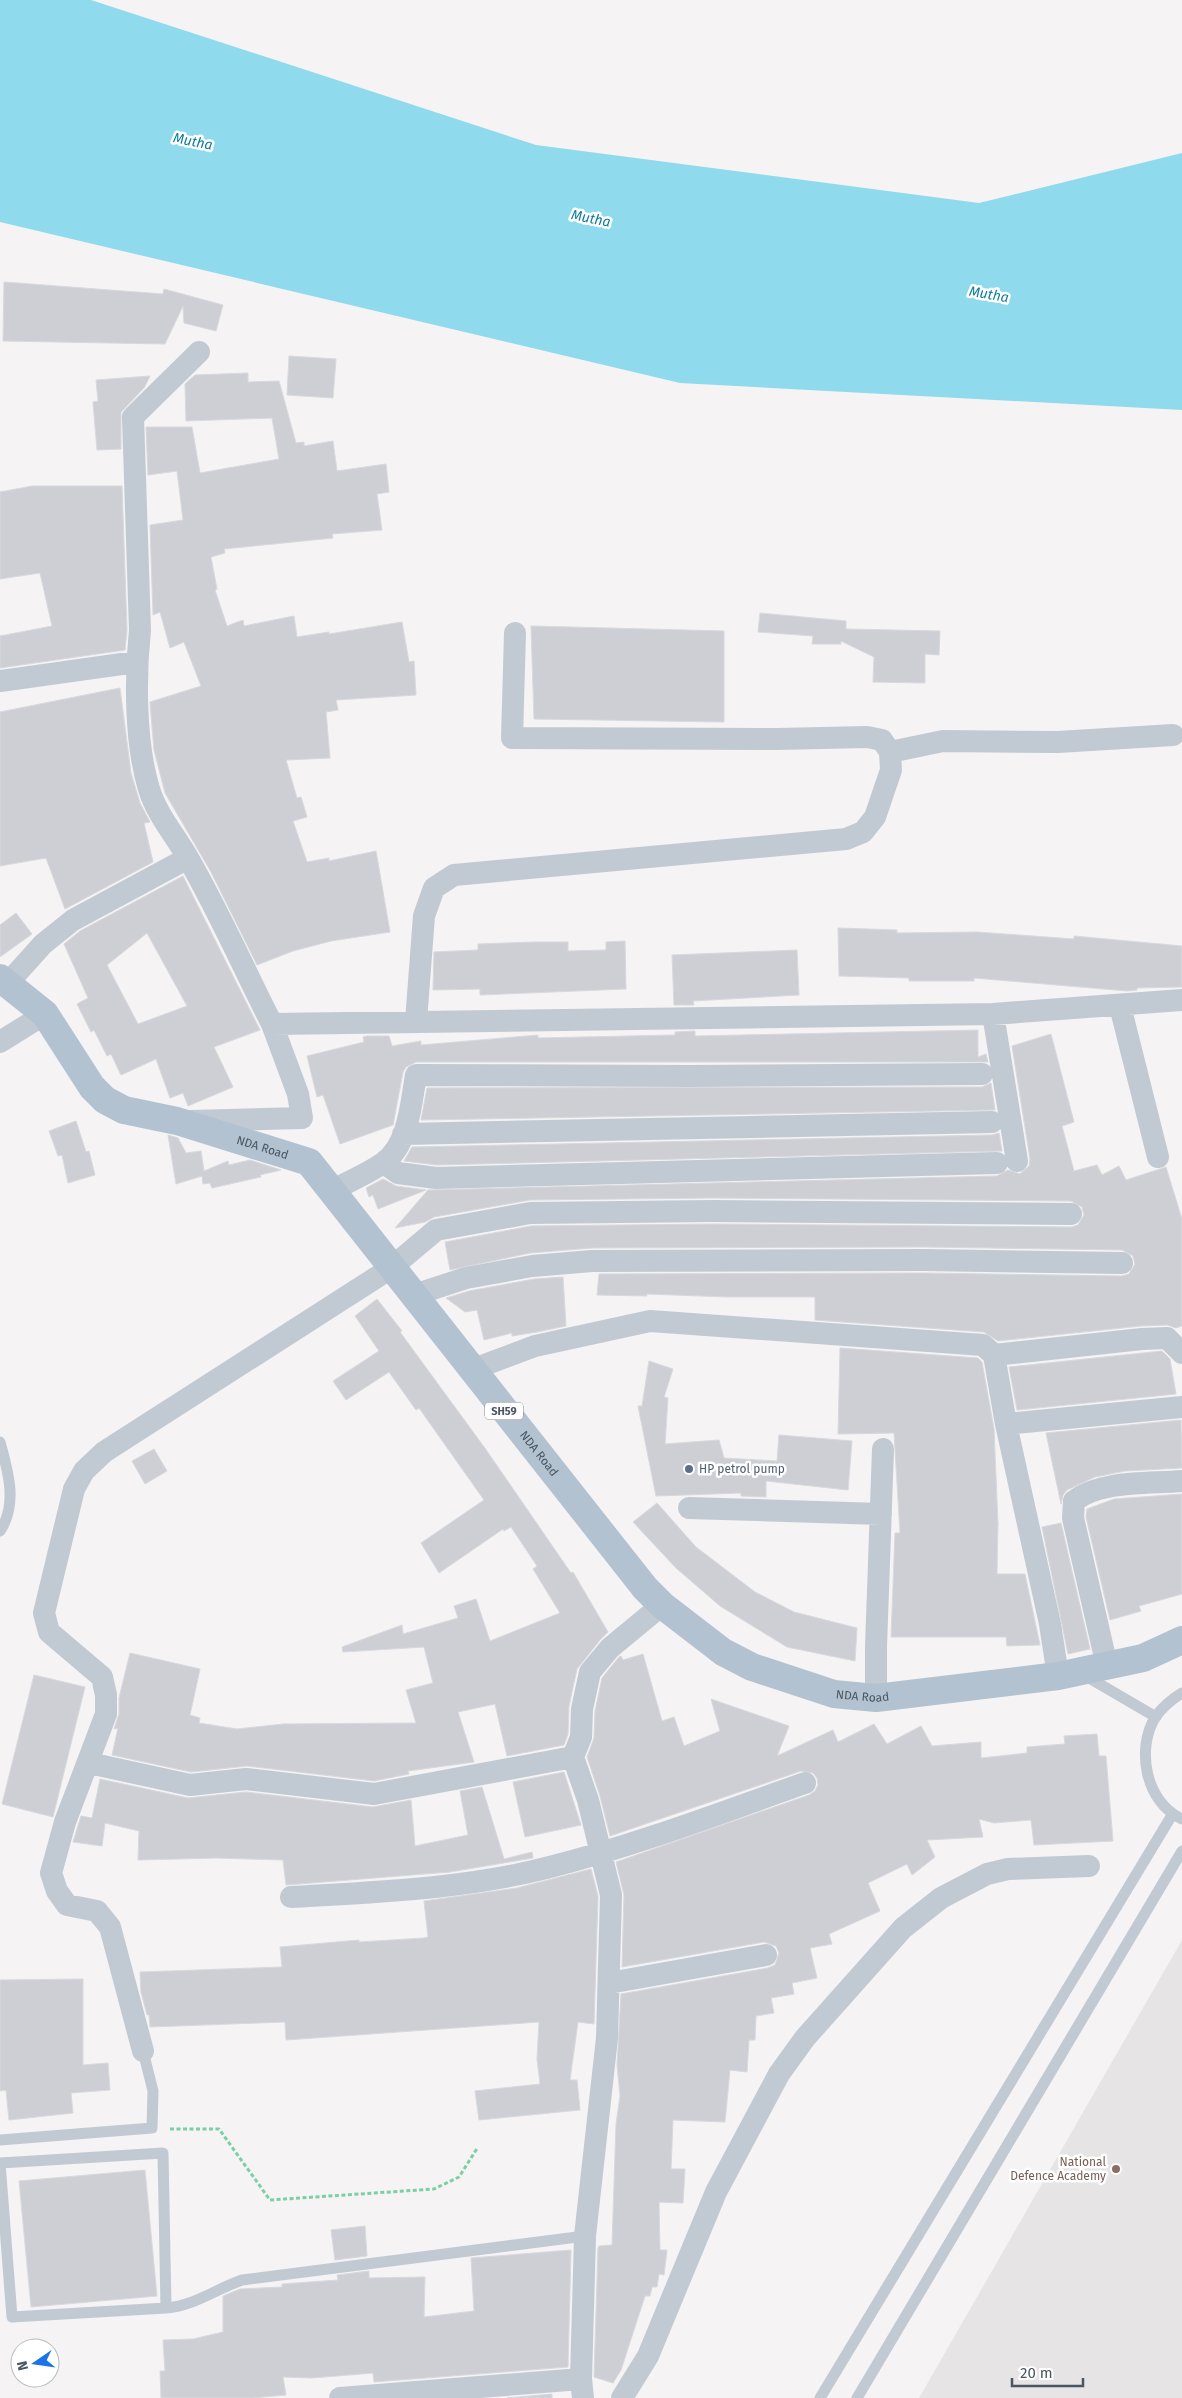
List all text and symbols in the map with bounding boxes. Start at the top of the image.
water label: Mutha [172,129,214,154]
water label: Mutha [570,206,612,231]
water label: Mutha [968,283,1010,306]
street label: NDA Road [235,1133,290,1162]
road number: SH59 [485,1402,523,1420]
street label: NDA Road [517,1428,561,1479]
place label: HP petrol pump [699,1462,785,1476]
marker: HP petrol pump [683,1463,695,1475]
street label: NDA Road [835,1687,890,1705]
place label: National Defence Academy [1010,2155,1106,2183]
marker: National Defence Academy [1110,2163,1122,2175]
north arrow [10,2338,60,2388]
scale bar [1012,2356,1083,2388]
text: N [13,2359,32,2372]
text: 20 m [1020,2364,1053,2382]

